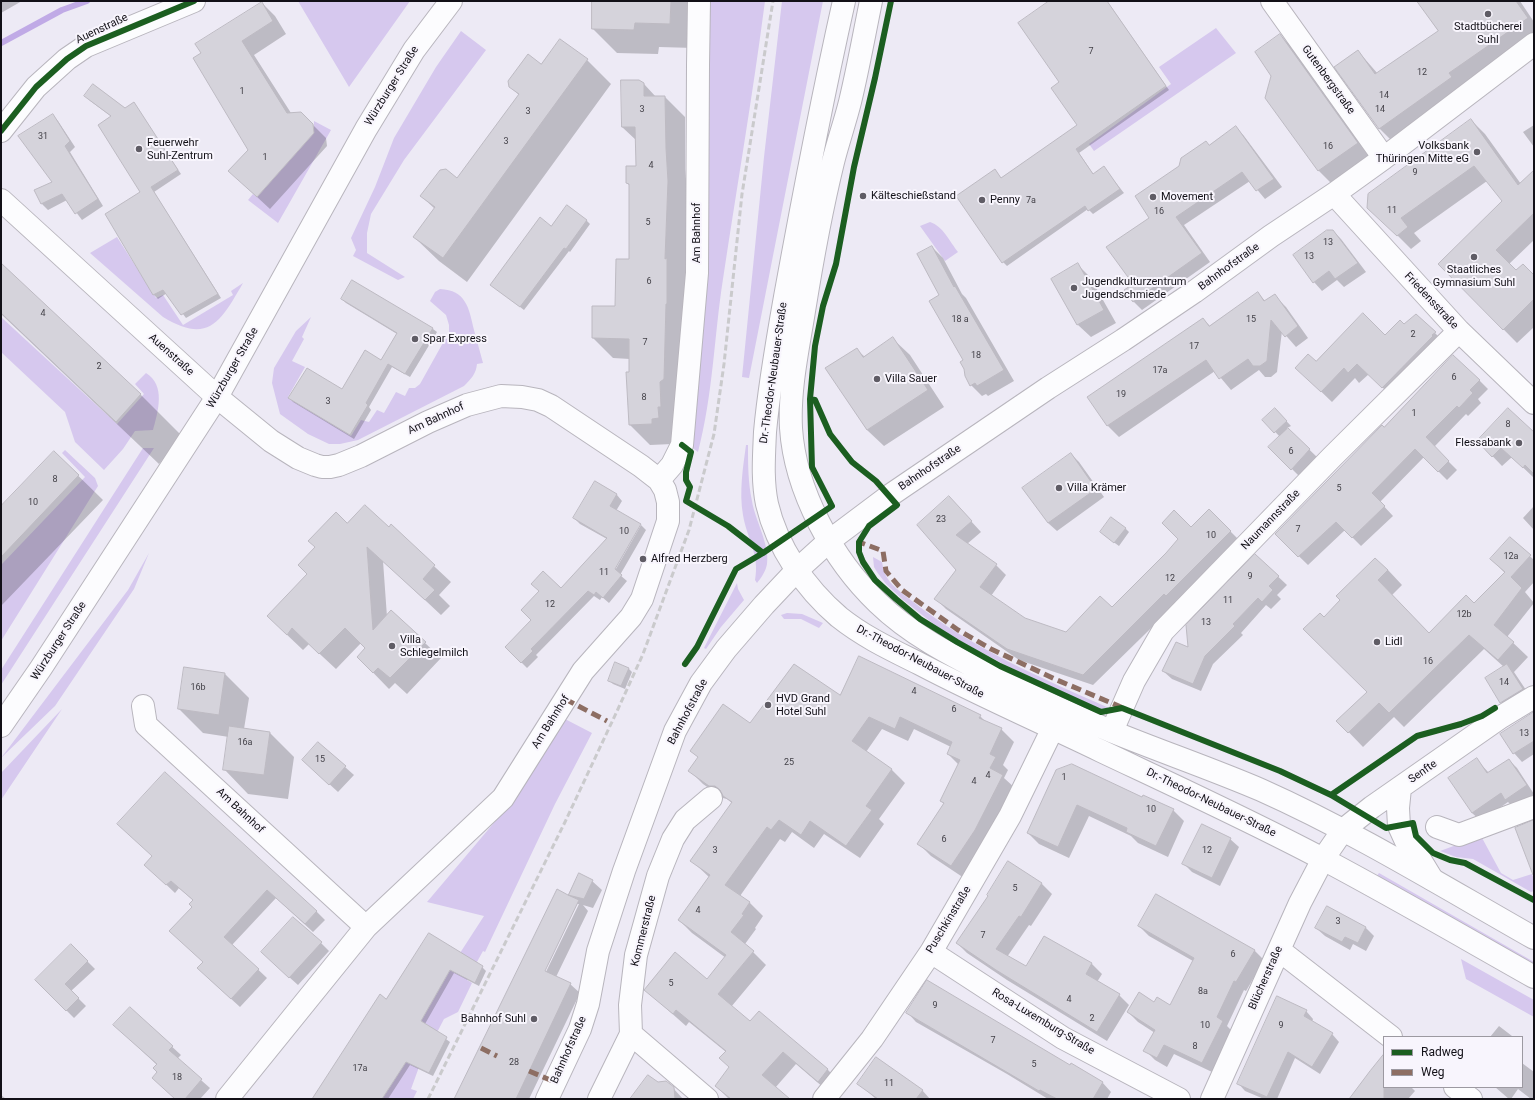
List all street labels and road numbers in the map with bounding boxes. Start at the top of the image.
street label: Auenstraße [74,11,130,47]
street label: Gutenbergstraße [1299,43,1357,117]
street label: Würzburger Straße [362,44,422,128]
street label: Am Bahnhof [690,203,704,263]
street label: Bahnhofstraße [1196,240,1262,294]
street label: Friedensstraße [1401,270,1461,332]
street label: Dr.-Theodor-Neubauer-Straße [758,301,790,445]
street label: Würzburger Straße [204,325,262,411]
street label: Auenstraße [146,331,196,379]
street label: Am Bahnhof [406,400,466,438]
street label: Bahnhofstraße [896,442,964,494]
street label: Naumannstraße [1239,487,1303,553]
street label: Würzburger Straße [29,599,89,683]
street label: Dr.-Theodor-Neubauer-Straße [854,623,986,701]
street label: Bahnhofstraße [665,677,711,747]
street label: Am Bahnhof [529,693,573,751]
street label: Senfte [1406,758,1440,786]
street label: Dr.-Theodor-Neubauer-Straße [1144,766,1278,840]
street label: Am Bahnhof [213,785,267,837]
street label: Puschkinstraße [924,884,974,956]
street label: Kommerstraße [629,894,659,968]
street label: Blücherstraße [1246,944,1286,1012]
street label: Rosa-Luxemburg-Straße [989,986,1097,1058]
street label: Bahnhofstraße [548,1014,590,1086]

